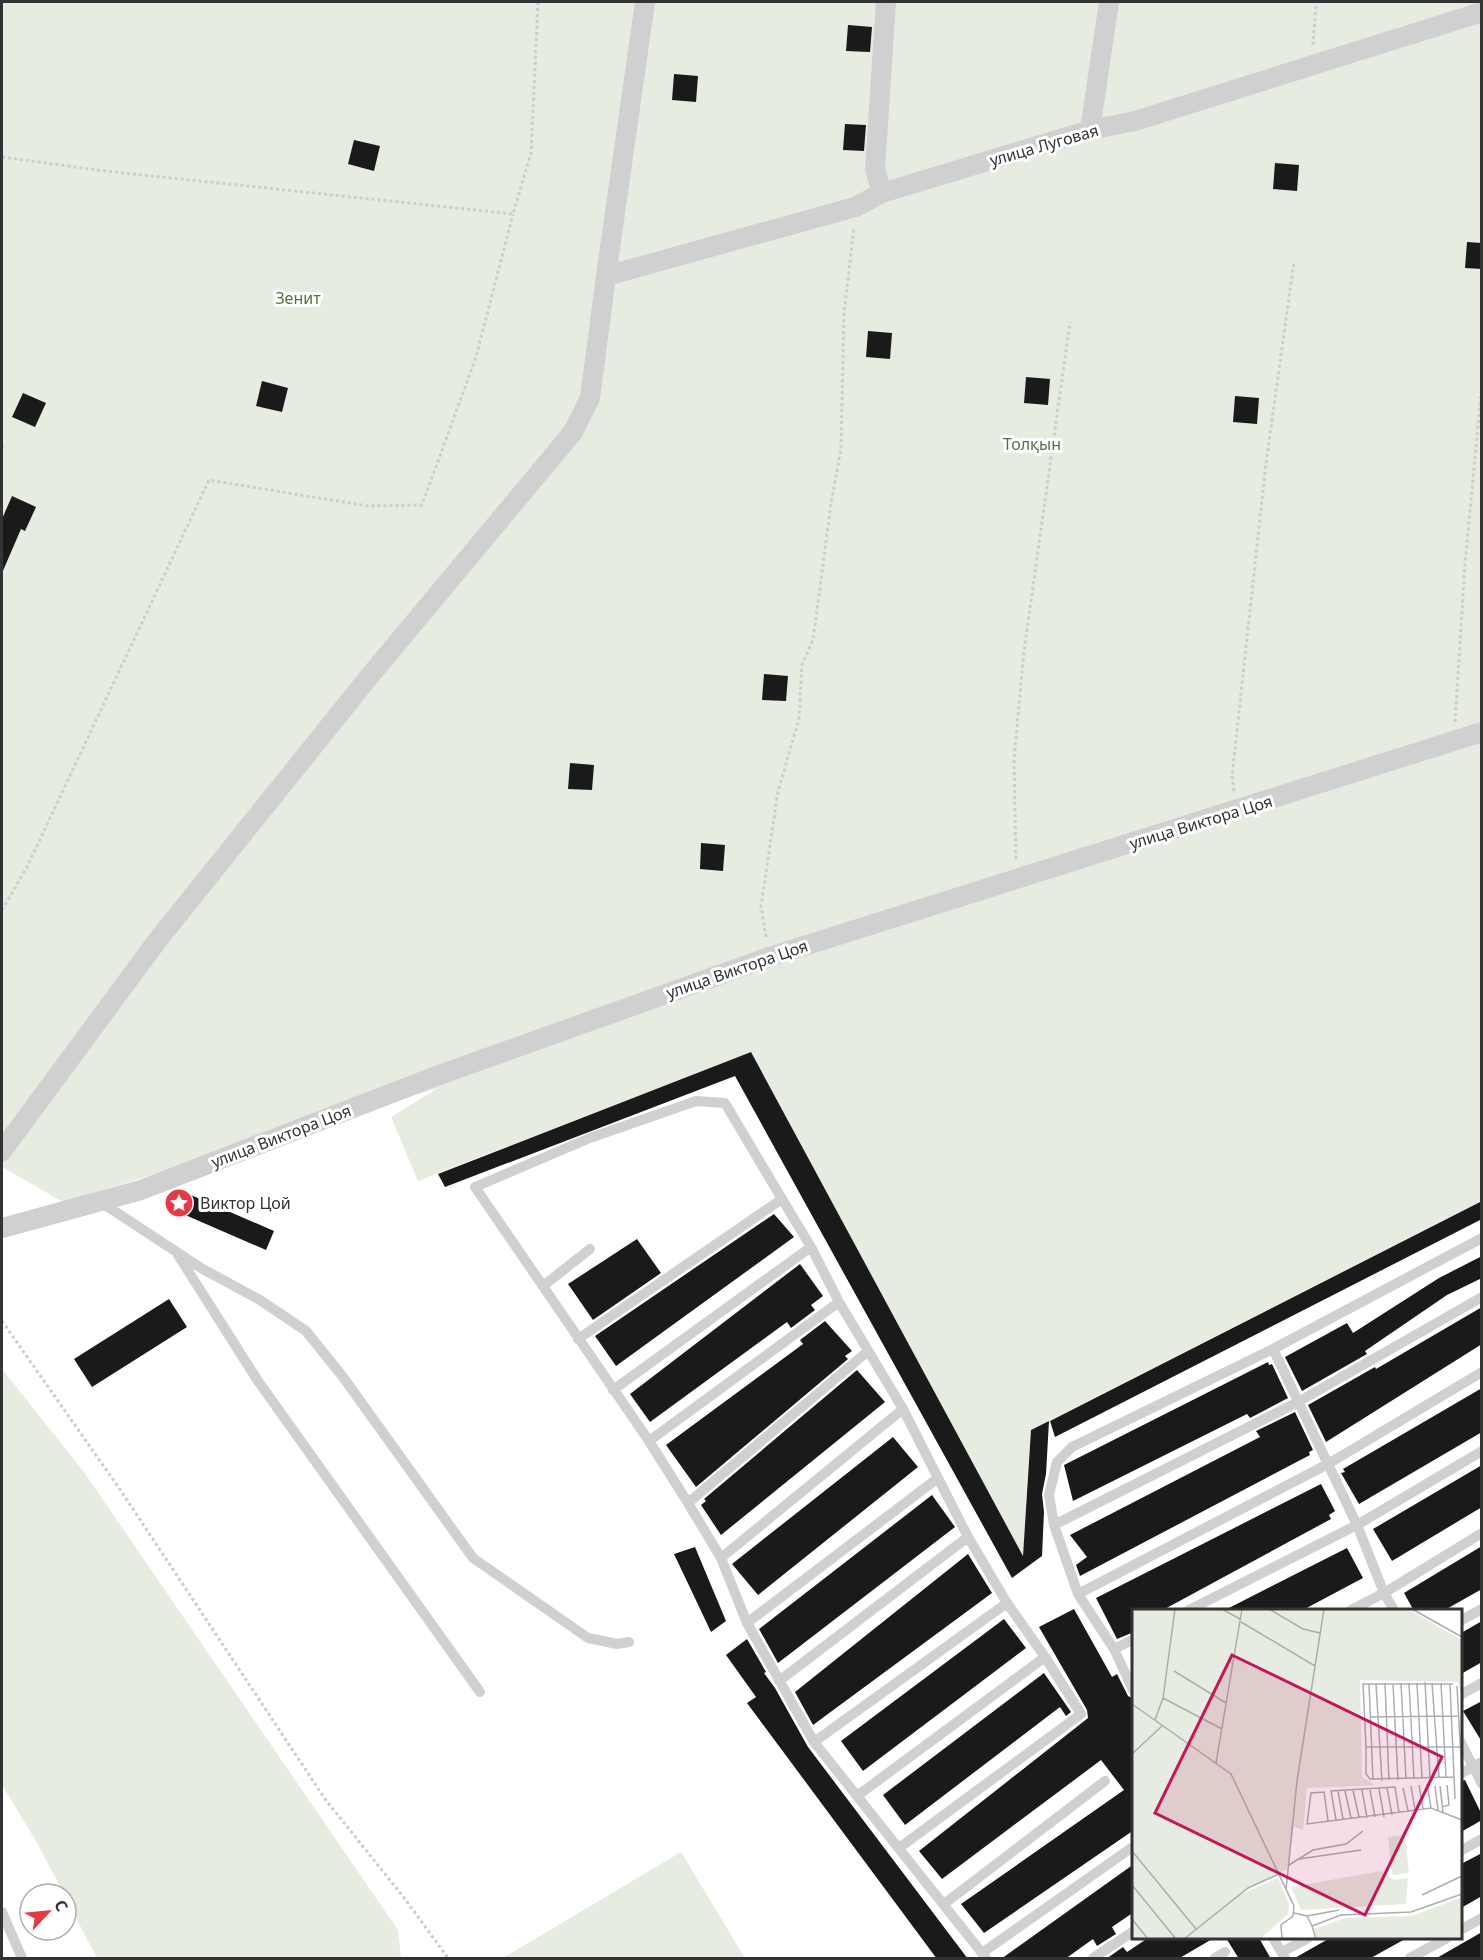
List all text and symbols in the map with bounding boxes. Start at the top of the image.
street label: улица Луговая [987,119,1101,171]
park label: Зенит [275,287,321,309]
park label: Толқын [1003,433,1061,455]
street label: улица Виктора Цоя [1127,790,1275,854]
street label: улица Виктора Цоя [663,934,811,1004]
street label: улица Виктора Цоя [208,1099,354,1173]
place icon: Виктор Цой [163,1187,195,1219]
place label: Виктор Цой [200,1192,291,1214]
inset map [1132,1609,1462,1939]
north arrow [18,1882,78,1942]
text: С [49,1896,74,1915]

